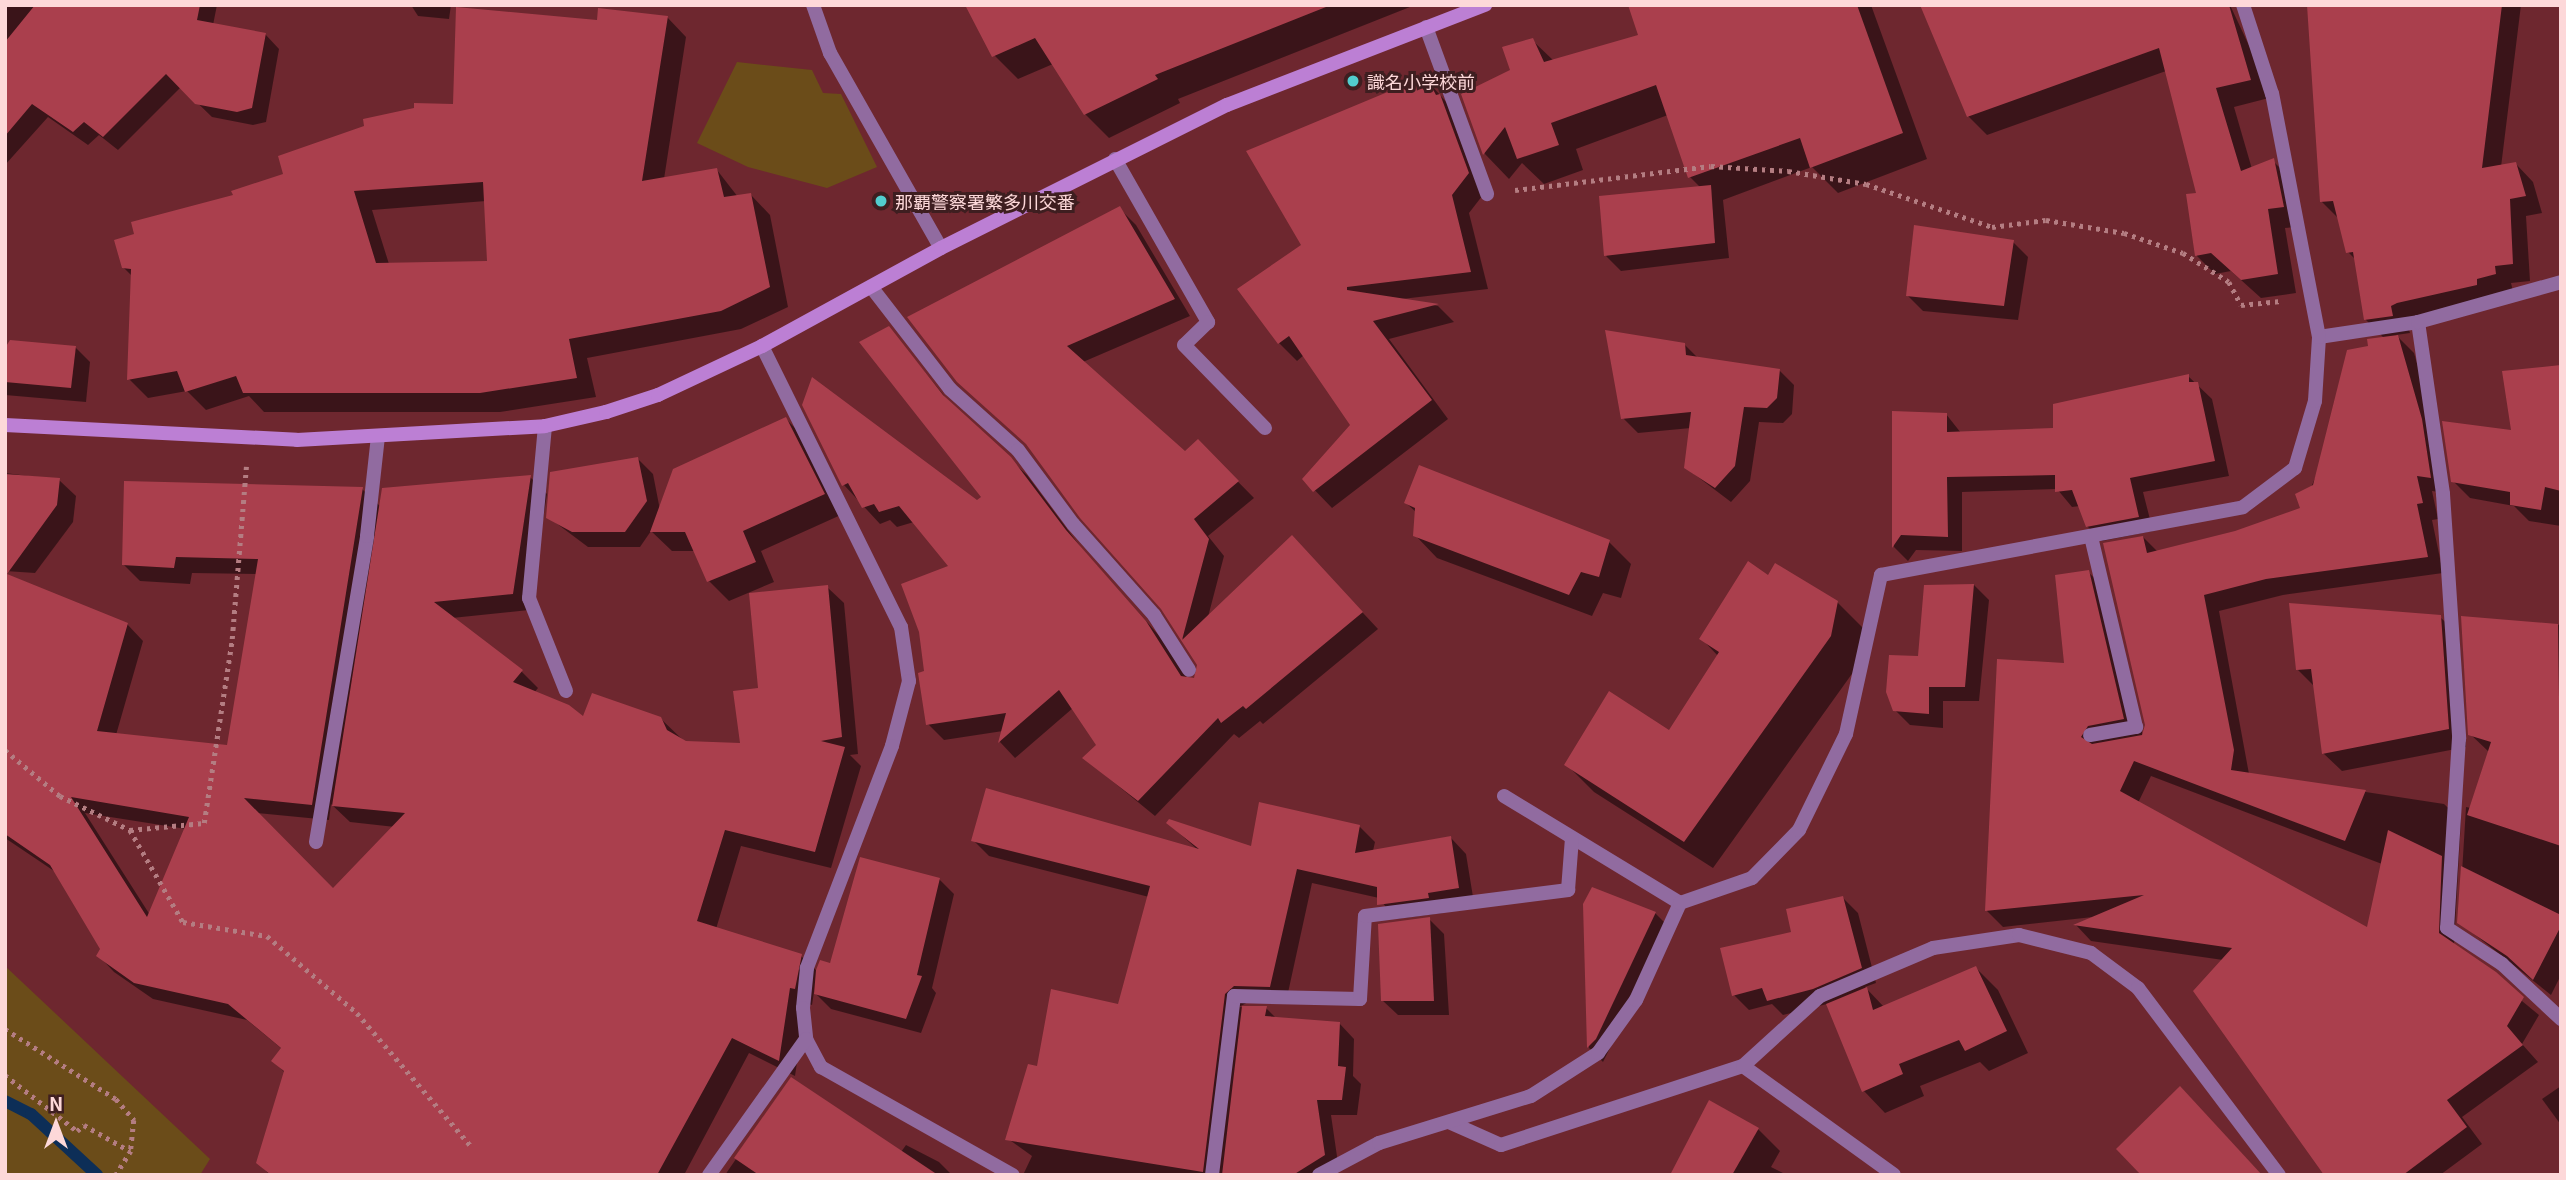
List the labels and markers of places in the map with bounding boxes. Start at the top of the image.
place label: 識名小学校前 [1367,70,1475,92]
marker: 識名小学校前 [1345,73,1361,89]
place label: 那覇警察署繁多川交番 [895,190,1075,212]
marker: 那覇警察署繁多川交番 [873,193,889,209]

